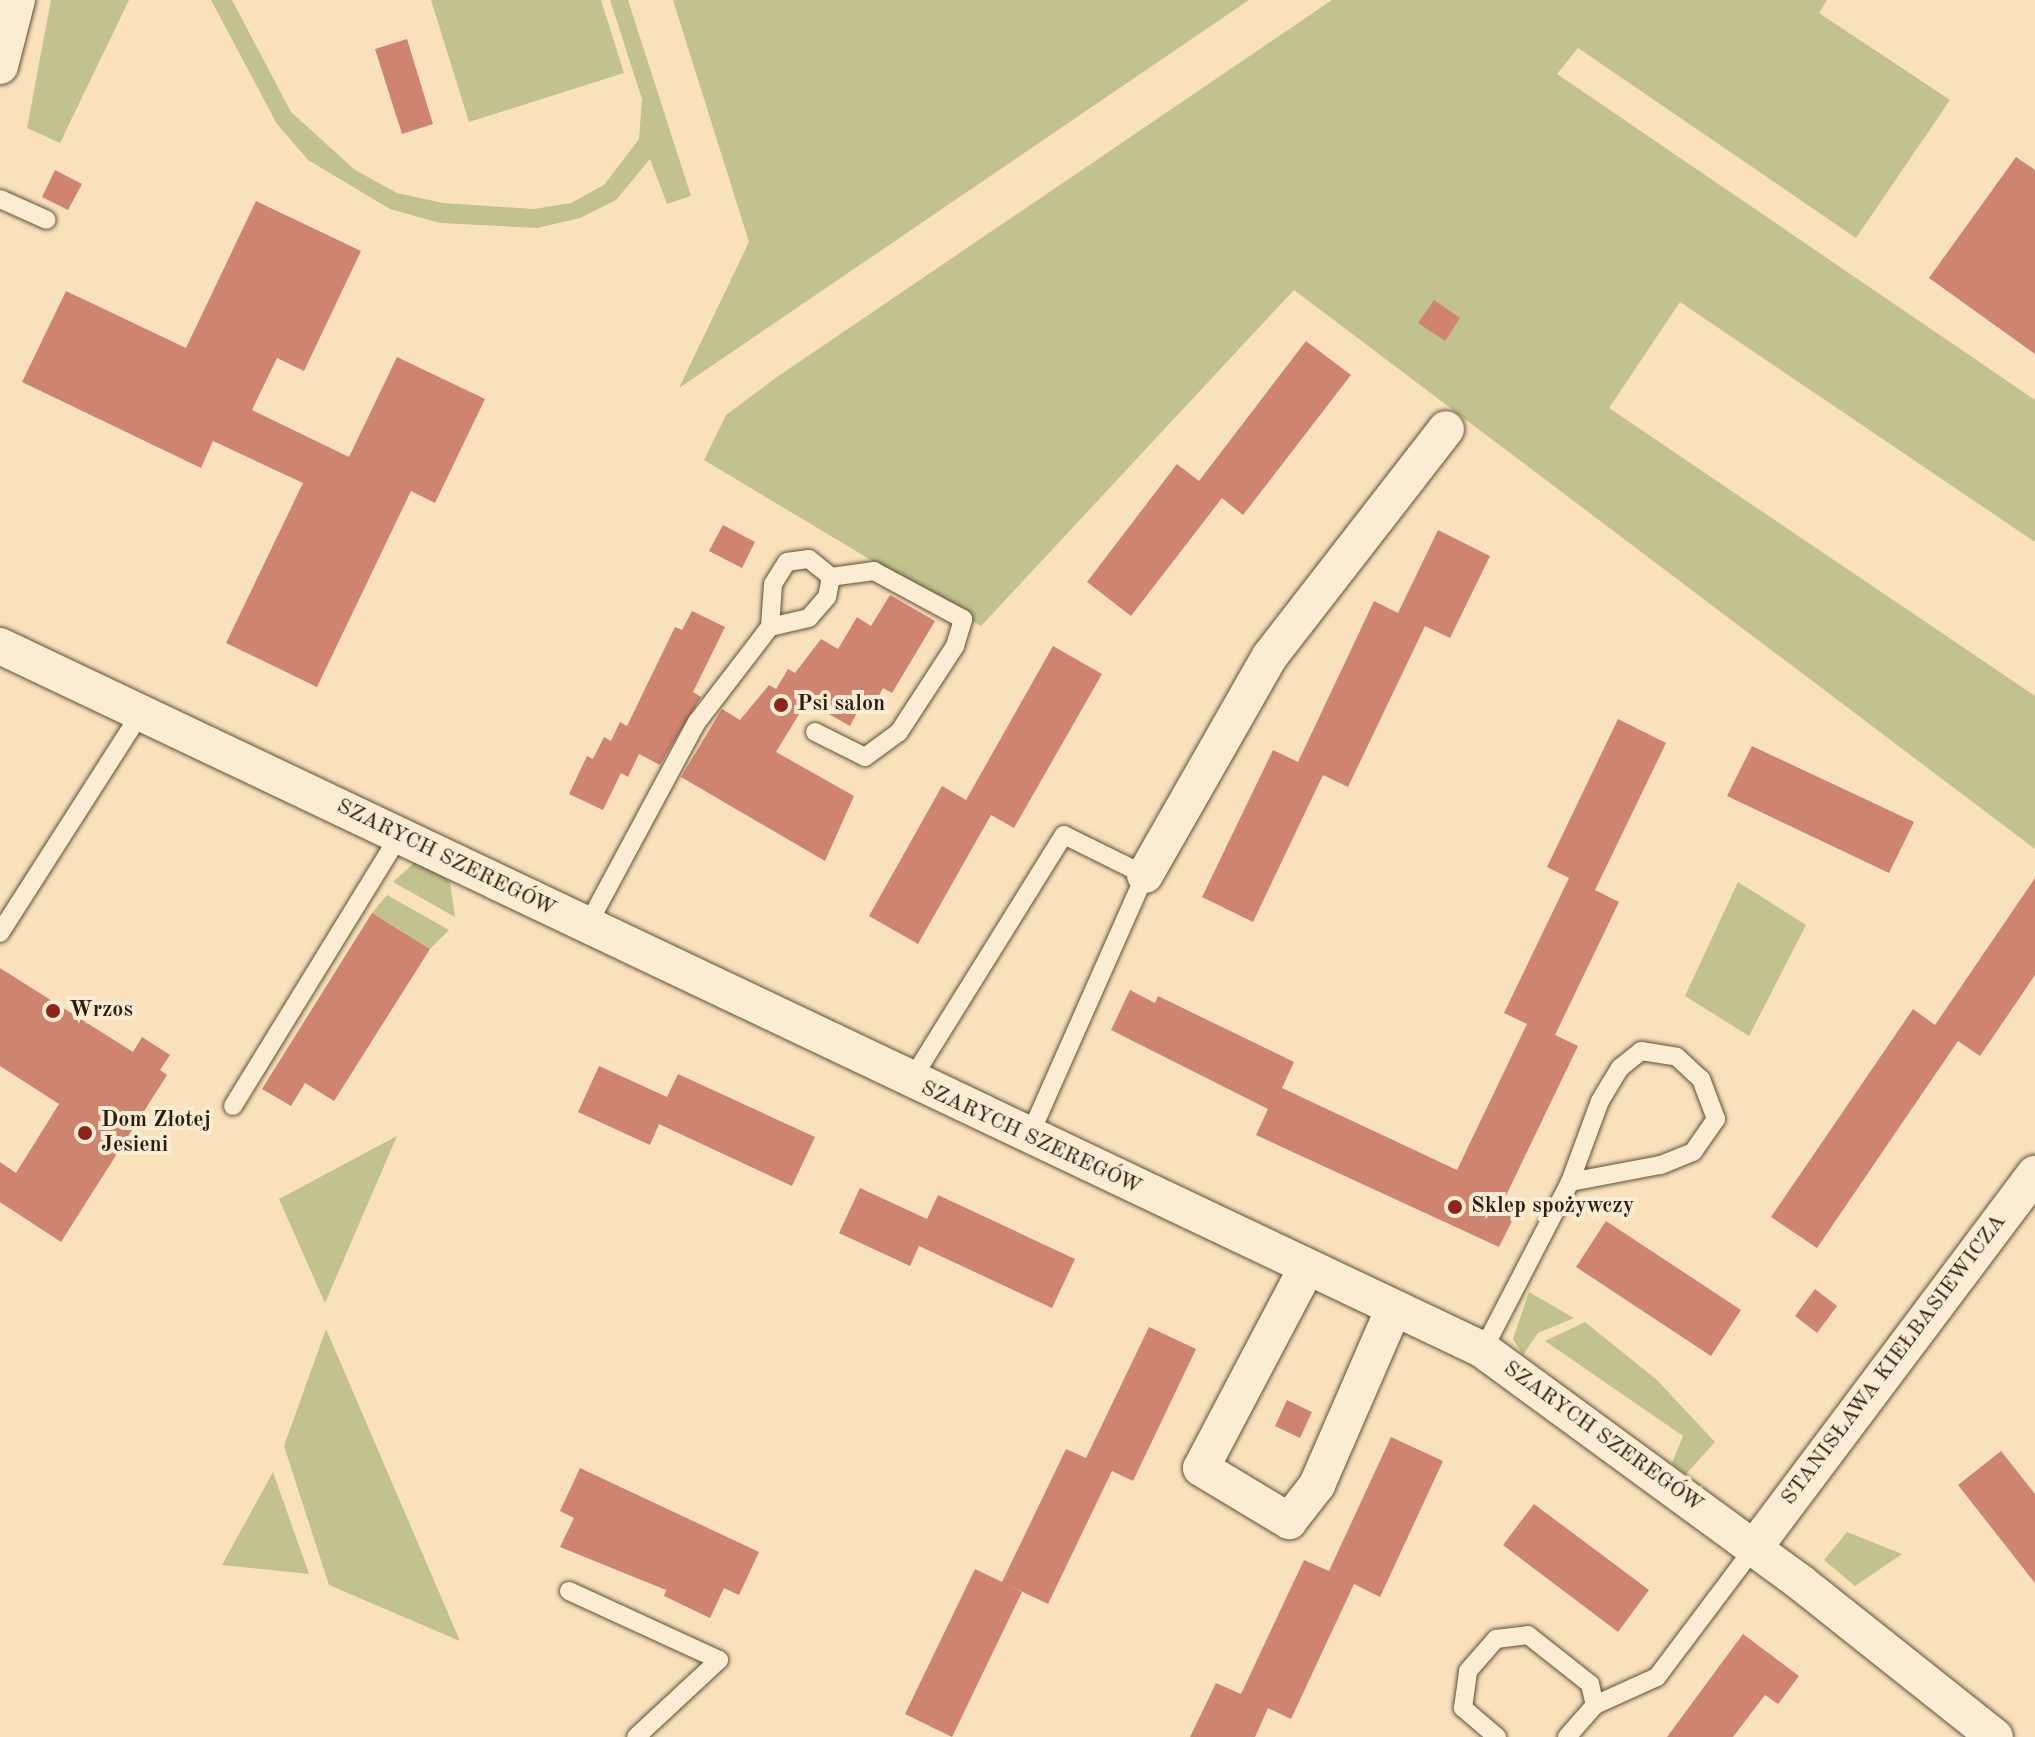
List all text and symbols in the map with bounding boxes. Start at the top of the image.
place label: Psi salon [797,692,885,718]
marker: Psi salon [772,696,790,714]
street label: SZARYCH SZEREGÓW [332,793,560,923]
place label: Wrzos [69,998,133,1024]
marker: Wrzos [44,1002,62,1020]
street label: SZARYCH SZEREGÓW [916,1075,1146,1201]
place label: Dom Złotej Jesieni [101,1107,211,1158]
marker: Dom Złotej Jesieni [76,1124,94,1142]
place label: Sklep spożywczy [1471,1194,1634,1220]
marker: Sklep spożywczy [1446,1198,1464,1216]
street label: STANISŁAWA KIEŁBASIEWICZA [1776,1209,2012,1511]
street label: SZARYCH SZEREGÓW [1498,1356,1708,1518]

